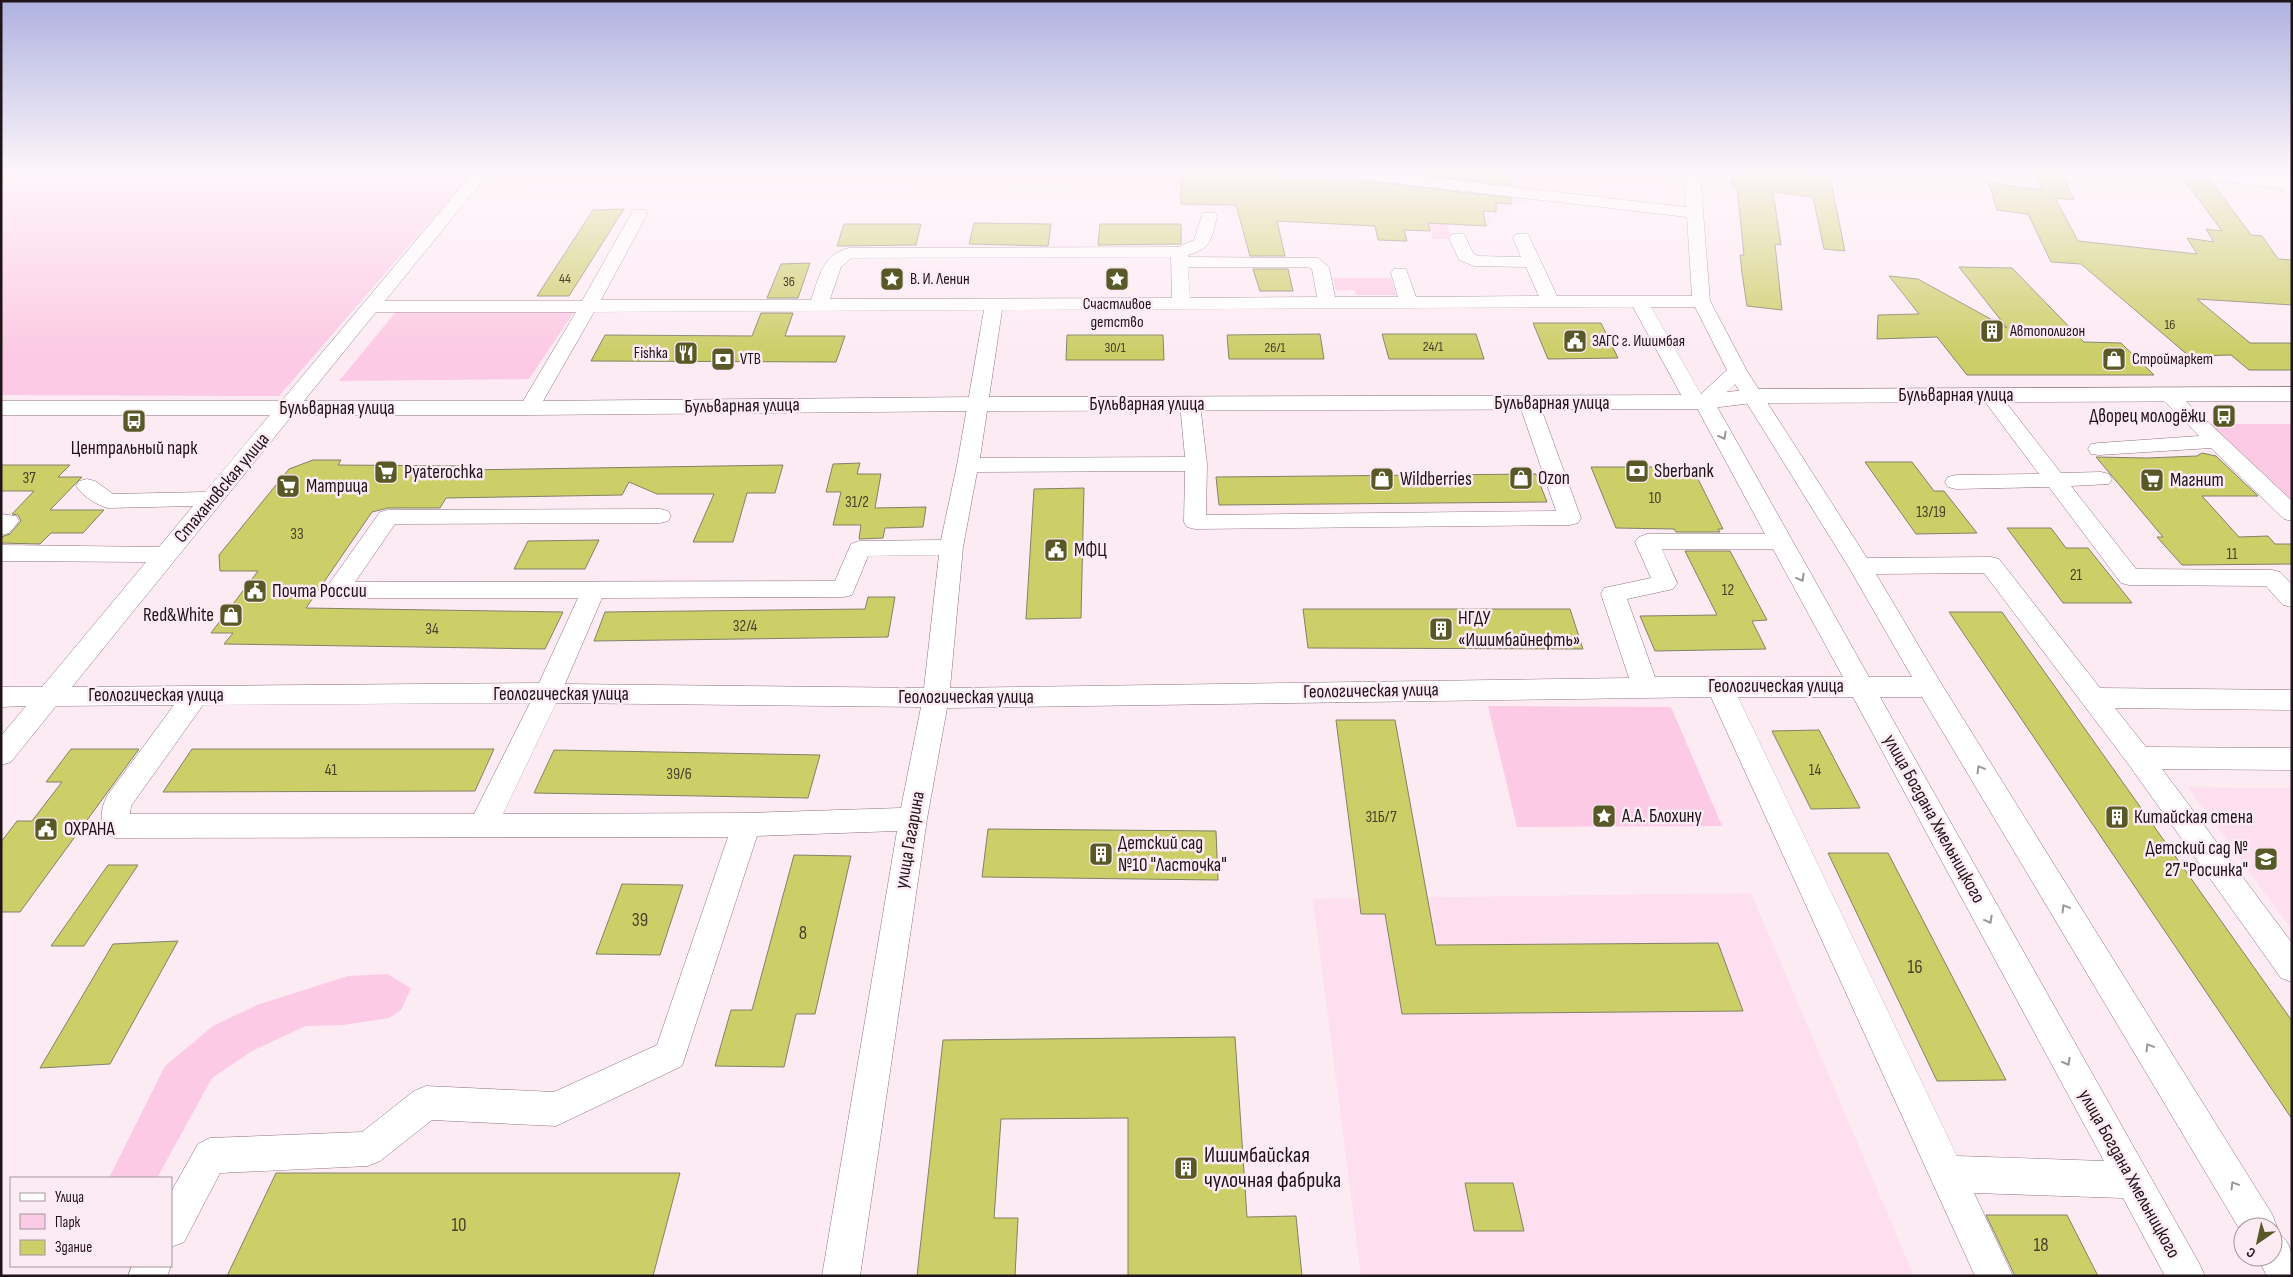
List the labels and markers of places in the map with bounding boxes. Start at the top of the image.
place icon: В. И. Ленин [879,266,905,292]
place icon: Счастливое детство [1104,266,1130,292]
place label: В. И. Ленин [910,270,970,289]
place label: Счастливое детство [1083,295,1151,332]
building icon: Автополигон [1979,318,2005,344]
place label: Автополигон [2009,322,2085,341]
public building icon: ЗАГС г. Ишимбая [1562,328,1588,354]
place label: ЗАГС г. Ишимбая [1592,332,1685,351]
restaurant icon: Fishka [673,340,699,366]
place label: Fishka [634,344,668,363]
bank icon: VTB [710,346,736,372]
shop icon: Строймаркет [2101,346,2127,372]
place label: VTB [740,350,761,369]
place label: Строймаркет [2132,350,2213,369]
bus stop icon: Дворец молодёжи [2211,403,2237,429]
place label: Дворец молодёжи [2089,405,2206,428]
bus stop icon: Центральный парк [121,408,147,434]
place label: Центральный парк [71,437,198,460]
bank icon: Sberbank [1624,458,1650,484]
supermarket icon: Pyaterochka [373,459,399,485]
place label: Sberbank [1654,460,1714,483]
place label: Pyaterochka [404,461,483,484]
shop icon: Ozon [1508,465,1534,491]
shop icon: Wildberries [1369,466,1395,492]
place label: Ozon [1538,467,1570,490]
supermarket icon: Магнит [2139,467,2165,493]
place label: Wildberries [1400,468,1472,491]
place label: Магнит [2170,469,2224,492]
supermarket icon: Матрица [275,473,301,499]
place label: Матрица [306,475,368,498]
public building icon: МФЦ [1043,537,1069,563]
place label: МФЦ [1074,539,1107,562]
public building icon: Почта России [242,578,268,604]
place label: Почта России [272,580,367,603]
shop icon: Red&White [218,602,244,628]
place label: Red&White [143,604,214,627]
place label: НГДУ «Ишимбайнефть» [1458,607,1580,652]
building icon: НГДУ «Ишимбайнефть» [1428,616,1454,642]
place icon: А.А. Блохину [1591,803,1617,829]
building icon: Китайская стена [2104,804,2130,830]
place label: А.А. Блохину [1621,805,1703,828]
place label: Китайская стена [2134,806,2253,829]
public building icon: ОХРАНА [33,816,59,842]
place label: ОХРАНА [64,818,116,841]
place label: Детский сад №10 "Ласточка" [1118,832,1227,877]
place label: Детский сад № 27 "Росинка" [2146,837,2248,882]
building icon: Детский сад №10 "Ласточка" [1088,841,1114,867]
school or university icon: Детский сад № 27 "Росинка" [2253,846,2279,872]
place label: Ишимбайская чулочная фабрика [1204,1142,1341,1194]
building icon: Ишимбайская чулочная фабрика [1173,1155,1199,1181]

